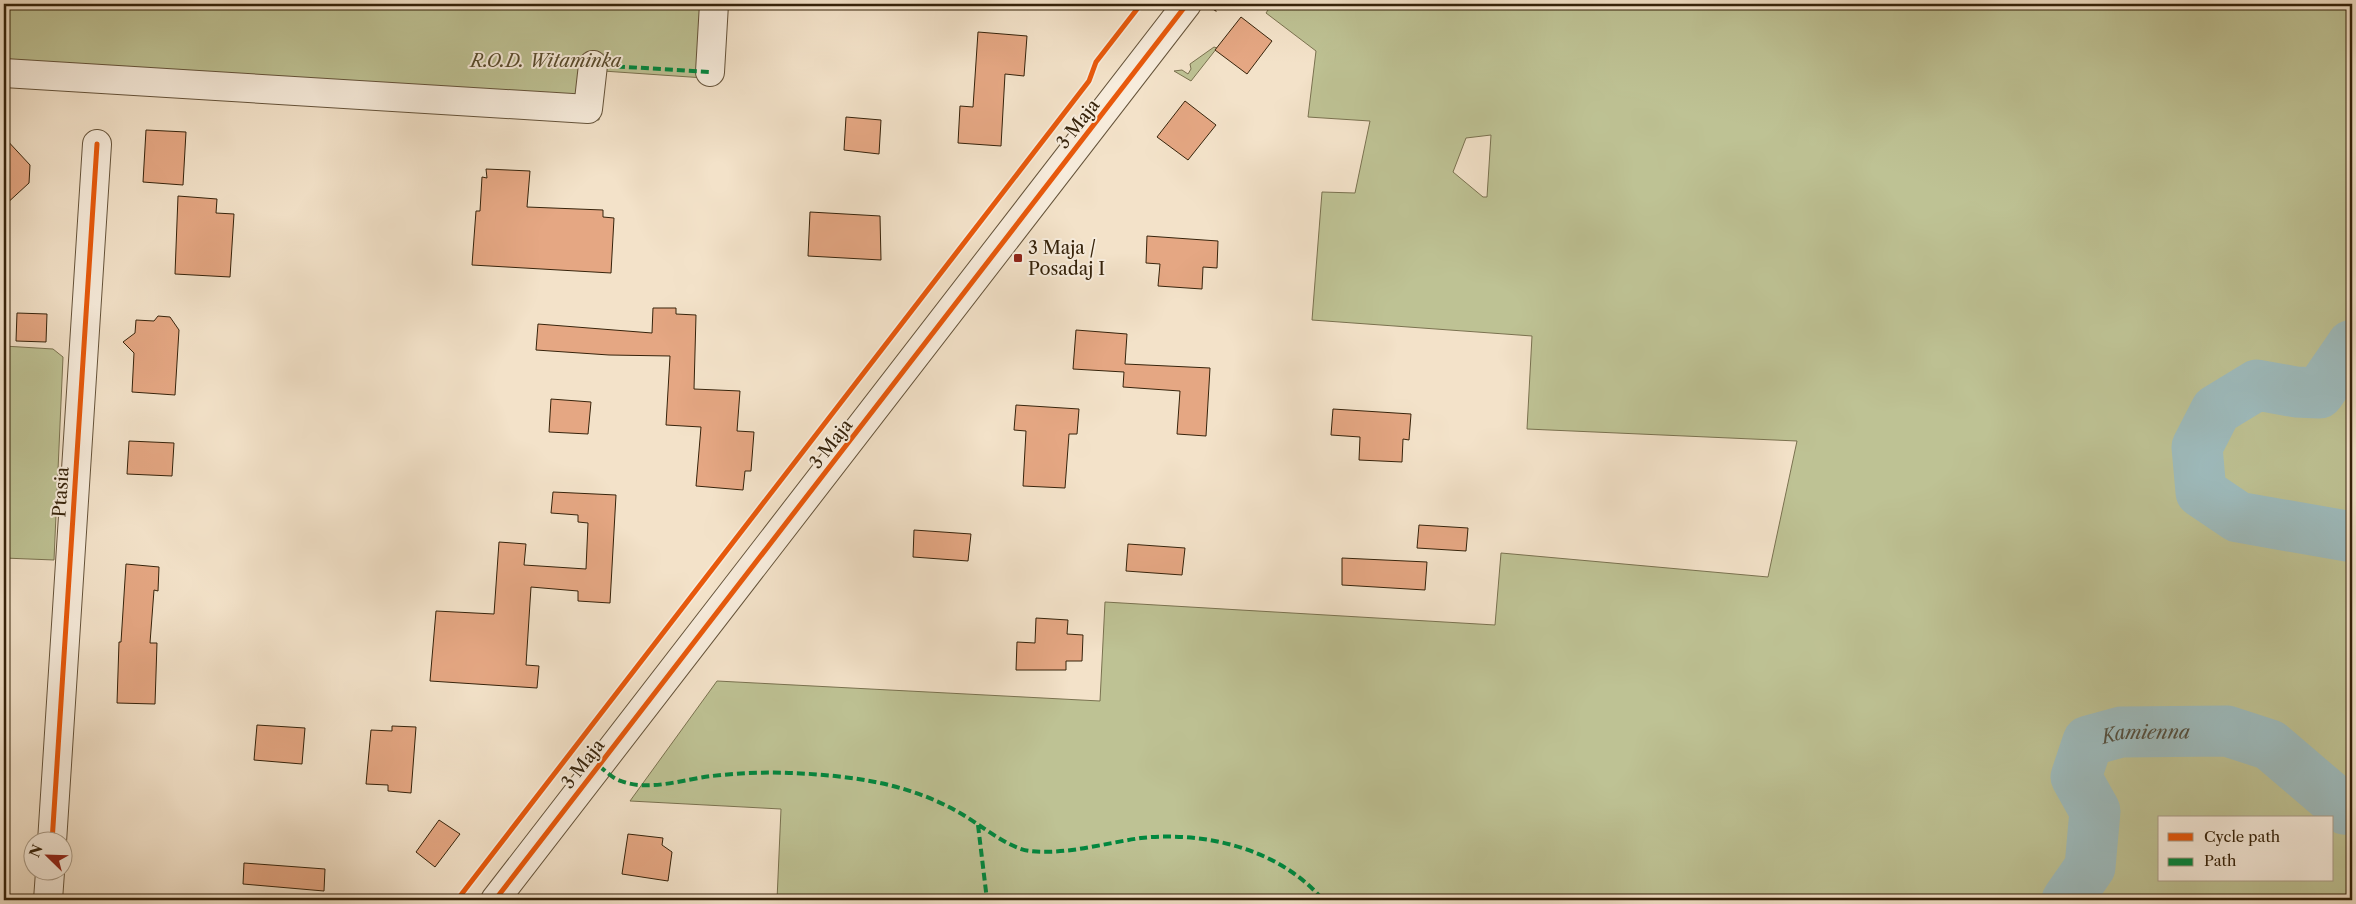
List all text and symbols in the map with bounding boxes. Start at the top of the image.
park label: R.O.D. Witaminka [468,50,622,72]
street label: 3 Maja [1052,94,1104,153]
place label: 3 Maja / Posadaj I [1028,237,1105,280]
marker: 3 Maja / Posadaj I [1012,252,1024,264]
street label: 3 Maja [805,414,857,473]
street label: Ptasia [48,466,74,518]
water label: Kamienna [2097,720,2191,749]
street label: 3 Maja [557,734,609,793]
legend [2158,816,2334,882]
text: Cycle path [2204,827,2281,846]
north arrow [22,832,72,882]
text: N [25,842,47,860]
text: Path [2204,851,2237,870]

